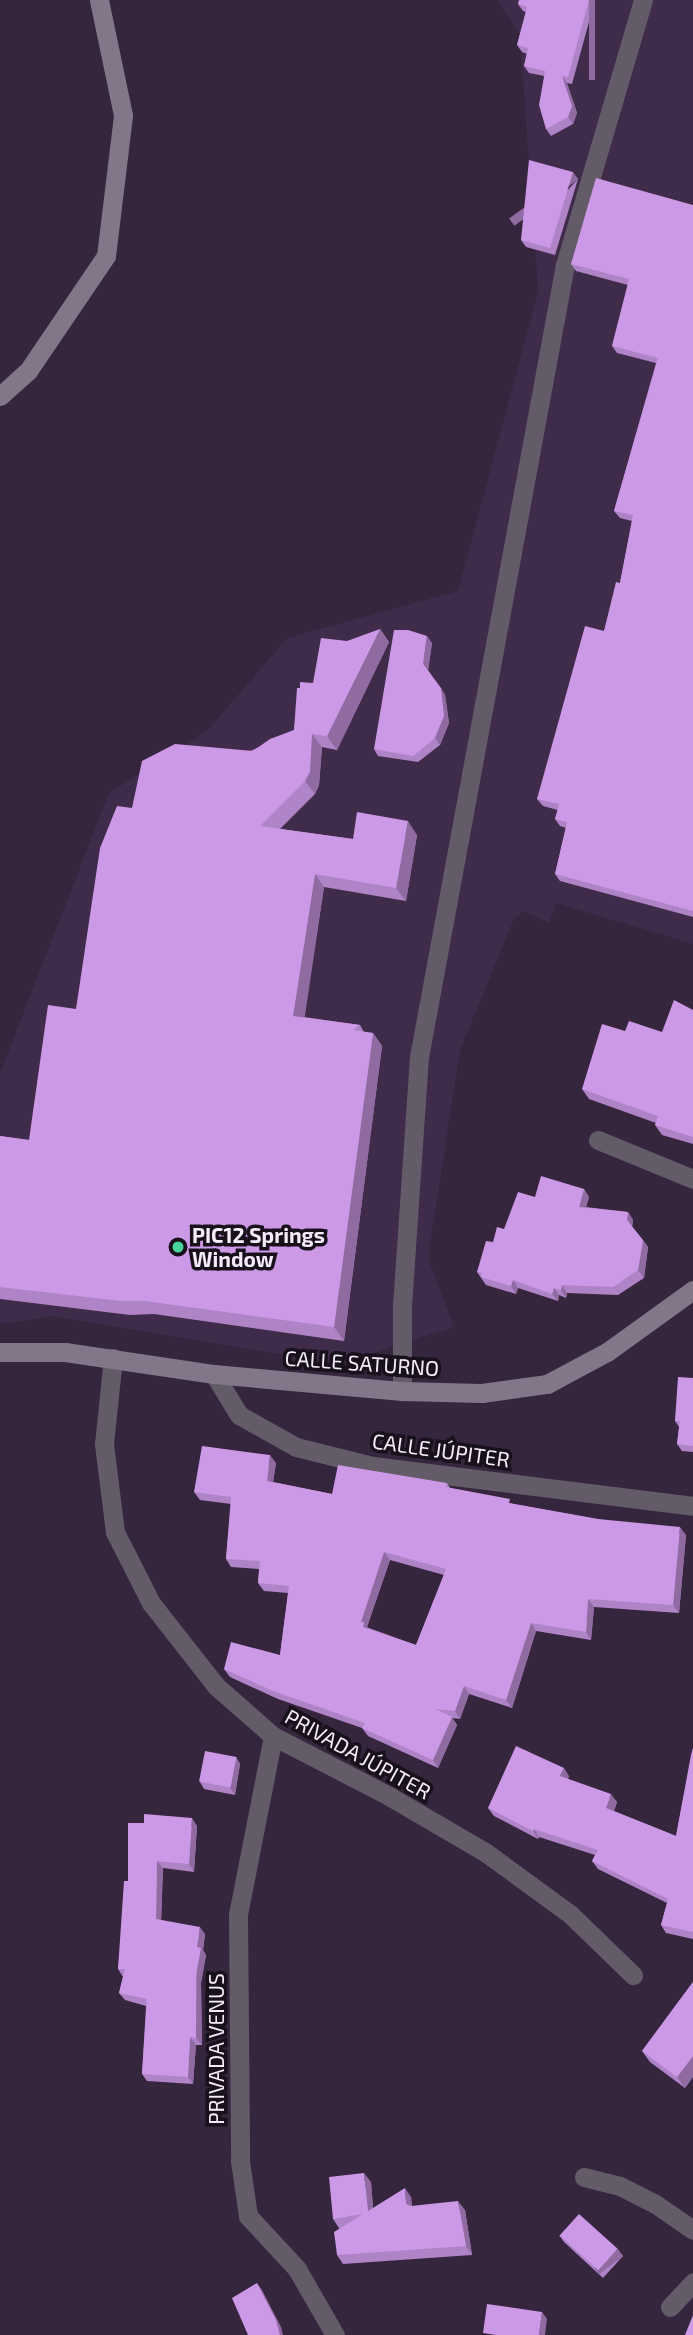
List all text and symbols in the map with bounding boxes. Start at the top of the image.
place label: PIC12 Springs Window [192,1222,325,1272]
marker: PIC12 Springs Window [170,1239,186,1255]
street label: CALLE SATURNO [284,1345,440,1381]
street label: CALLE JÚPITER [370,1428,512,1472]
street label: PRIVADA JÚPITER [280,1703,436,1805]
street label: PRIVADA VENUS [203,1973,229,2125]

